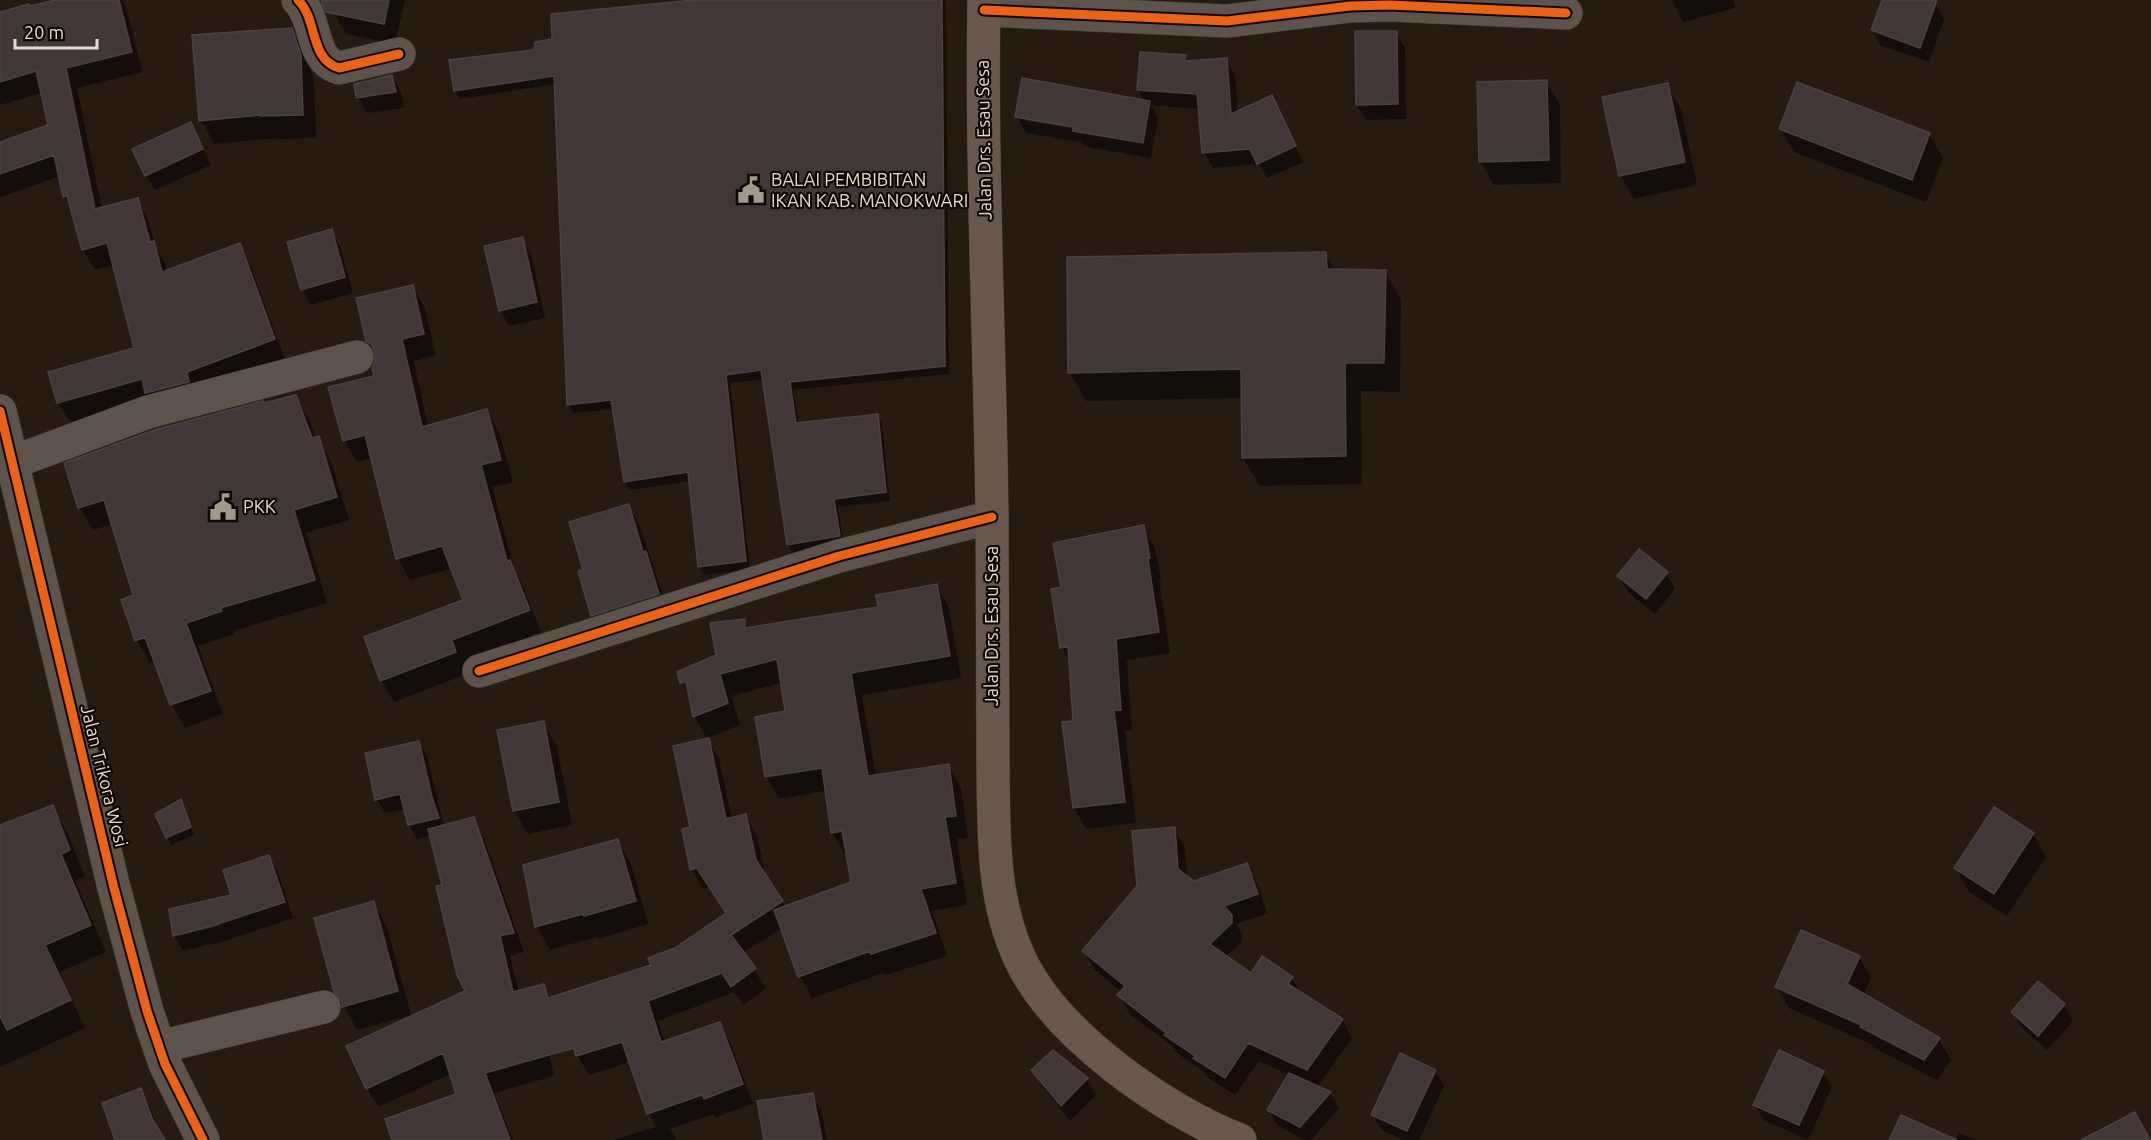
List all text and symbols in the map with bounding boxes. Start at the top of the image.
scale bar [15,12,98,50]
text: 20 m [24,22,64,42]
street label: Jalan Drs. Esau Sesa [972,60,994,220]
place label: BALAI PEMBIBITAN IKAN KAB. MANOKWARI [771,169,968,210]
public building icon: BALAI PEMBIBITAN IKAN KAB. MANOKWARI [736,175,766,205]
public building icon: PKK [208,492,238,522]
place label: PKK [243,496,276,516]
street label: Jalan Drs. Esau Sesa [981,546,1001,706]
street label: Jalan Trikora Wosi [78,703,132,849]

